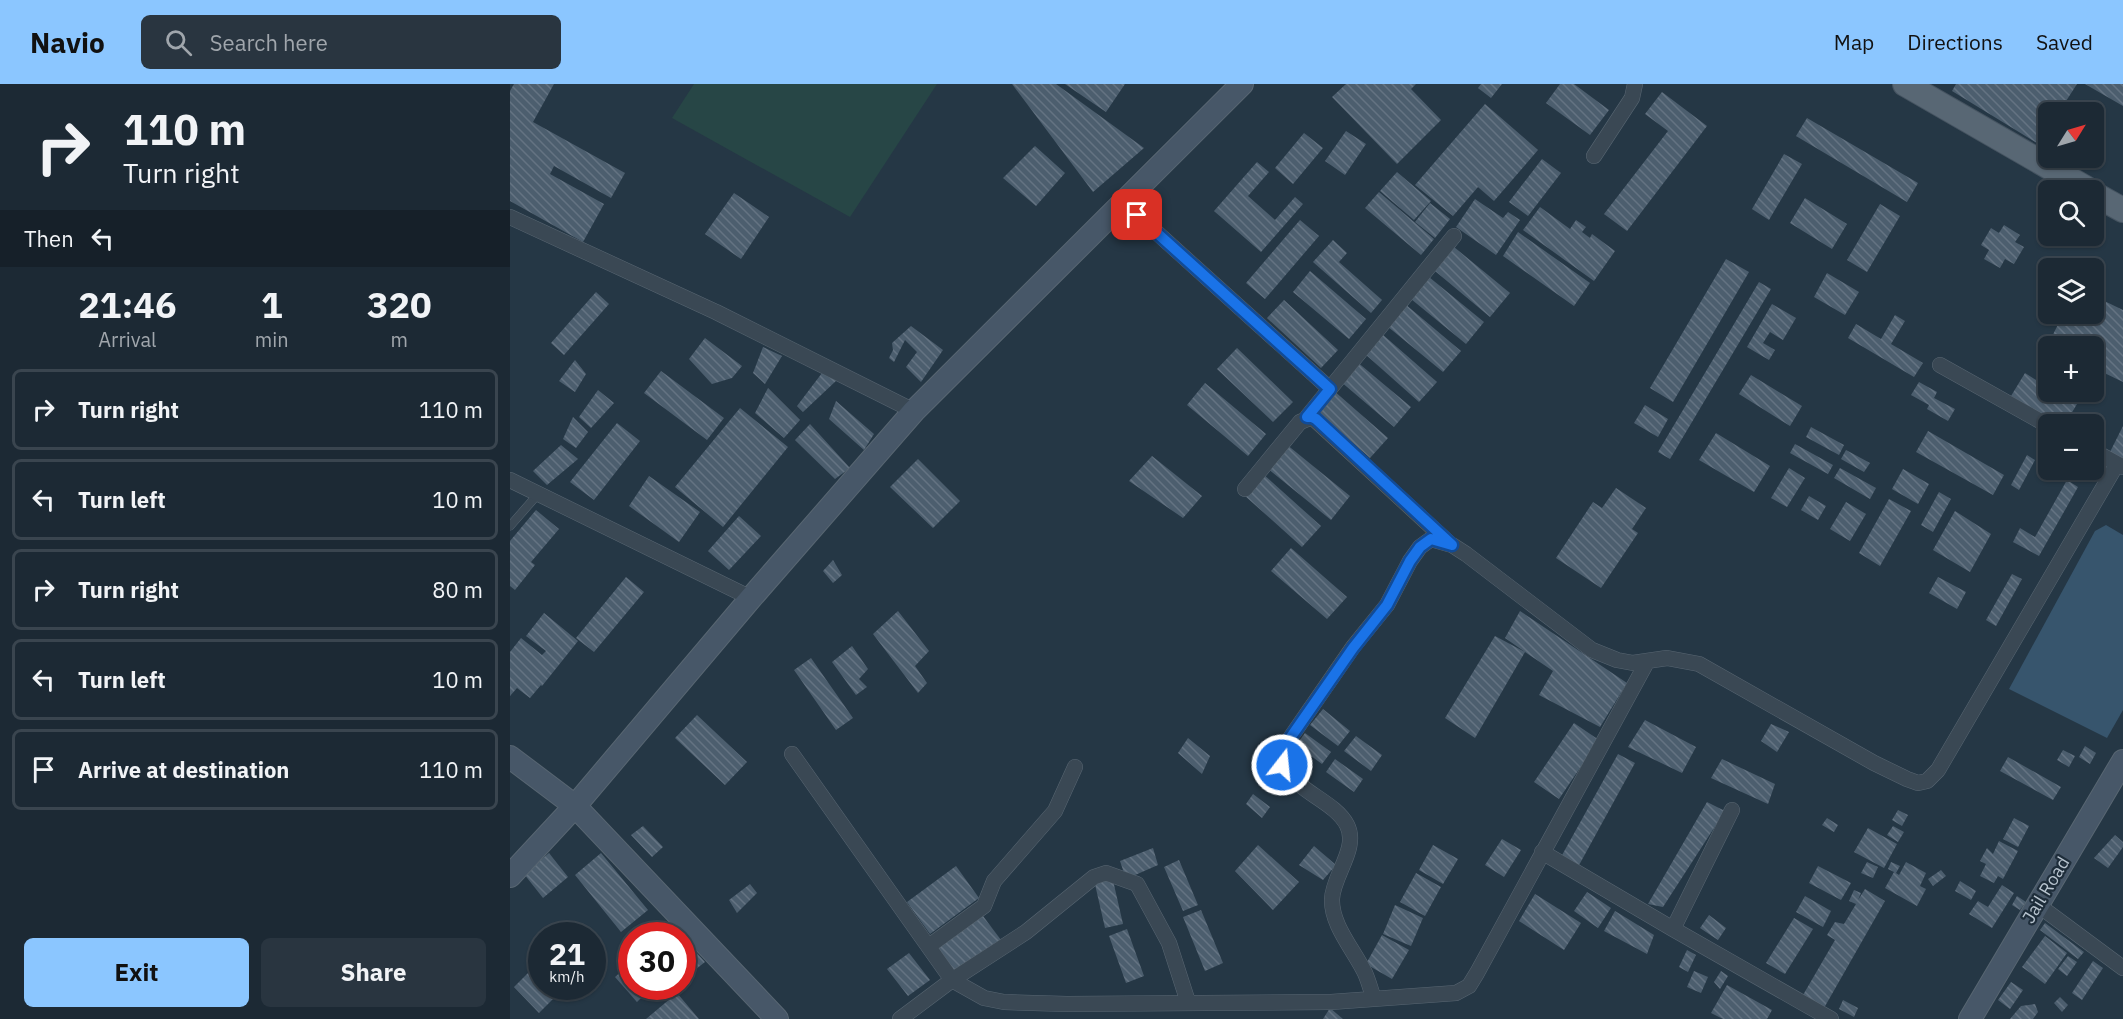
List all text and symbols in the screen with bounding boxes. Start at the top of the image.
search box [141,15,561,69]
text: Navio [30,24,105,61]
icon: search [162,26,195,59]
text: Search here [210,28,328,57]
text: Map [1834,28,1874,56]
text: Directions [1907,28,2003,56]
text: Saved [2036,28,2093,56]
text: 110 m [123,102,246,157]
north arrow [2038,102,2104,168]
map controls [2038,102,2104,480]
icon: right [24,108,102,186]
text: Turn right [123,155,240,190]
button: search [2038,180,2104,246]
pin [1111,189,1162,240]
icon: arrive [1120,198,1153,231]
icon: left [86,222,119,255]
text: Then [24,224,74,253]
button: layers [2038,258,2104,324]
text: 21:46 [78,281,177,328]
text: 1 [261,281,283,328]
text: 320 [367,281,432,328]
text: Arrival [98,326,157,353]
text: min [255,326,289,353]
text: m [391,326,408,353]
button: + [2038,336,2104,402]
icon: right [27,393,60,426]
text: Turn right [78,395,179,424]
text: 110 m [419,395,483,424]
button: − [2038,414,2104,480]
icon: left [27,483,60,516]
text: Turn left [78,485,166,514]
text: 10 m [432,485,483,514]
icon: right [27,573,60,606]
text: Turn right [78,575,179,604]
text: 80 m [432,575,483,604]
icon: left [27,663,60,696]
text: Turn left [78,665,166,694]
text: 10 m [432,665,483,694]
position arrow [1250,733,1314,797]
icon: arrive [27,753,60,786]
text: Arrive at destination [78,755,289,784]
text: 110 m [419,755,483,784]
street label: Jail Road [2017,852,2074,927]
speed limit sign: 30 [618,922,696,1000]
text: 21 [549,934,585,973]
button: Exit [24,938,249,1007]
button: Share [261,938,486,1007]
text: km/h [549,967,585,986]

